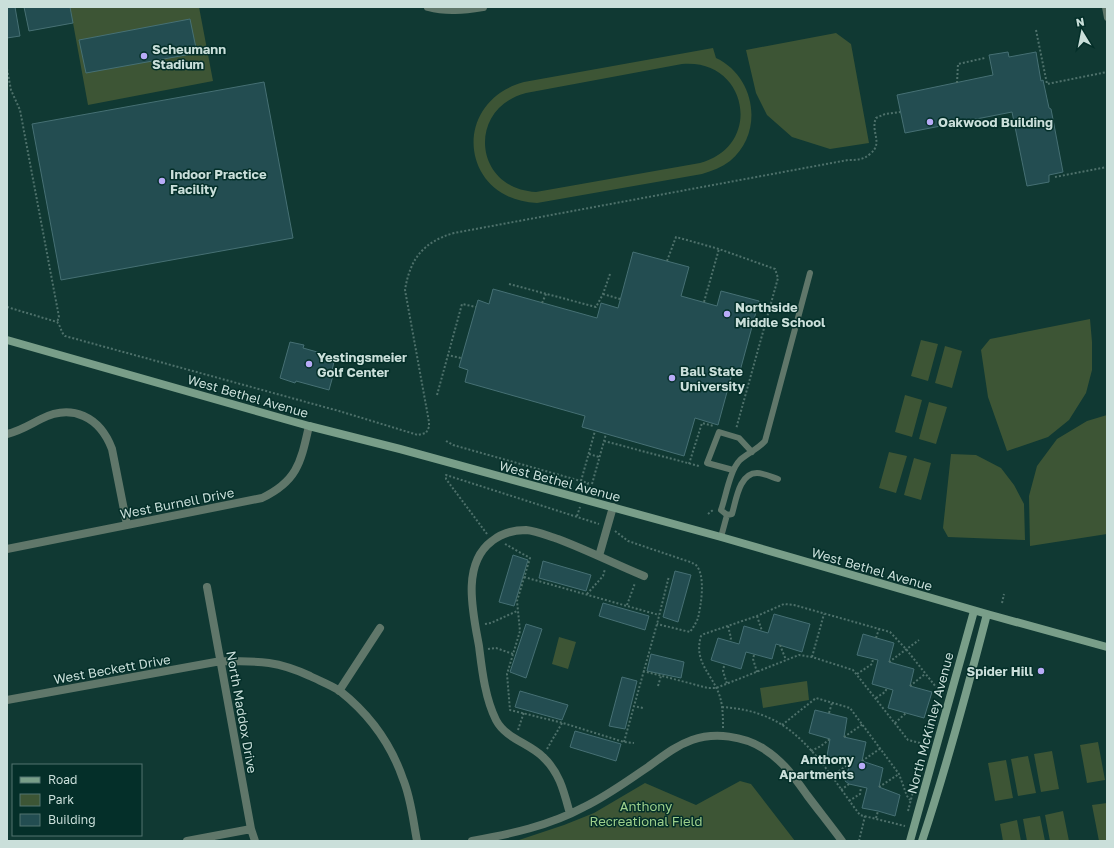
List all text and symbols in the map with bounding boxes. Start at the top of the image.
north arrow [1062,12,1102,52]
text: N [1075,15,1085,29]
place label: Scheumann Stadium [152,41,226,72]
marker: Scheumann Stadium [139,51,149,61]
place label: Oakwood Building [938,114,1053,130]
marker: Oakwood Building [925,117,935,127]
place label: Indoor Practice Facility [170,166,267,197]
marker: Indoor Practice Facility [157,176,167,186]
place label: Northside Middle School [735,299,826,330]
marker: Northside Middle School [722,309,732,319]
place label: Yestingsmeier Golf Center [317,349,407,380]
marker: Yestingsmeier Golf Center [304,359,314,369]
place label: Ball State University [680,363,745,394]
street label: West Bethel Avenue [186,371,310,421]
marker: Ball State University [667,373,677,383]
street label: West Bethel Avenue [497,457,623,505]
street label: West Burnell Drive [119,484,235,522]
street label: West Bethel Avenue [810,544,934,594]
street label: North Maddox Drive [223,649,261,775]
street label: North McKinley Avenue [903,650,957,796]
street label: West Beckett Drive [52,651,172,687]
place label: Spider Hill [967,663,1034,679]
marker: Spider Hill [1036,666,1046,676]
place label: Anthony Apartments [779,751,854,782]
marker: Anthony Apartments [857,761,867,771]
legend [12,764,142,836]
text: Road [48,772,77,787]
text: Park [48,792,74,807]
park label: Anthony Recreational Field [589,798,703,829]
text: Building [48,812,96,827]

